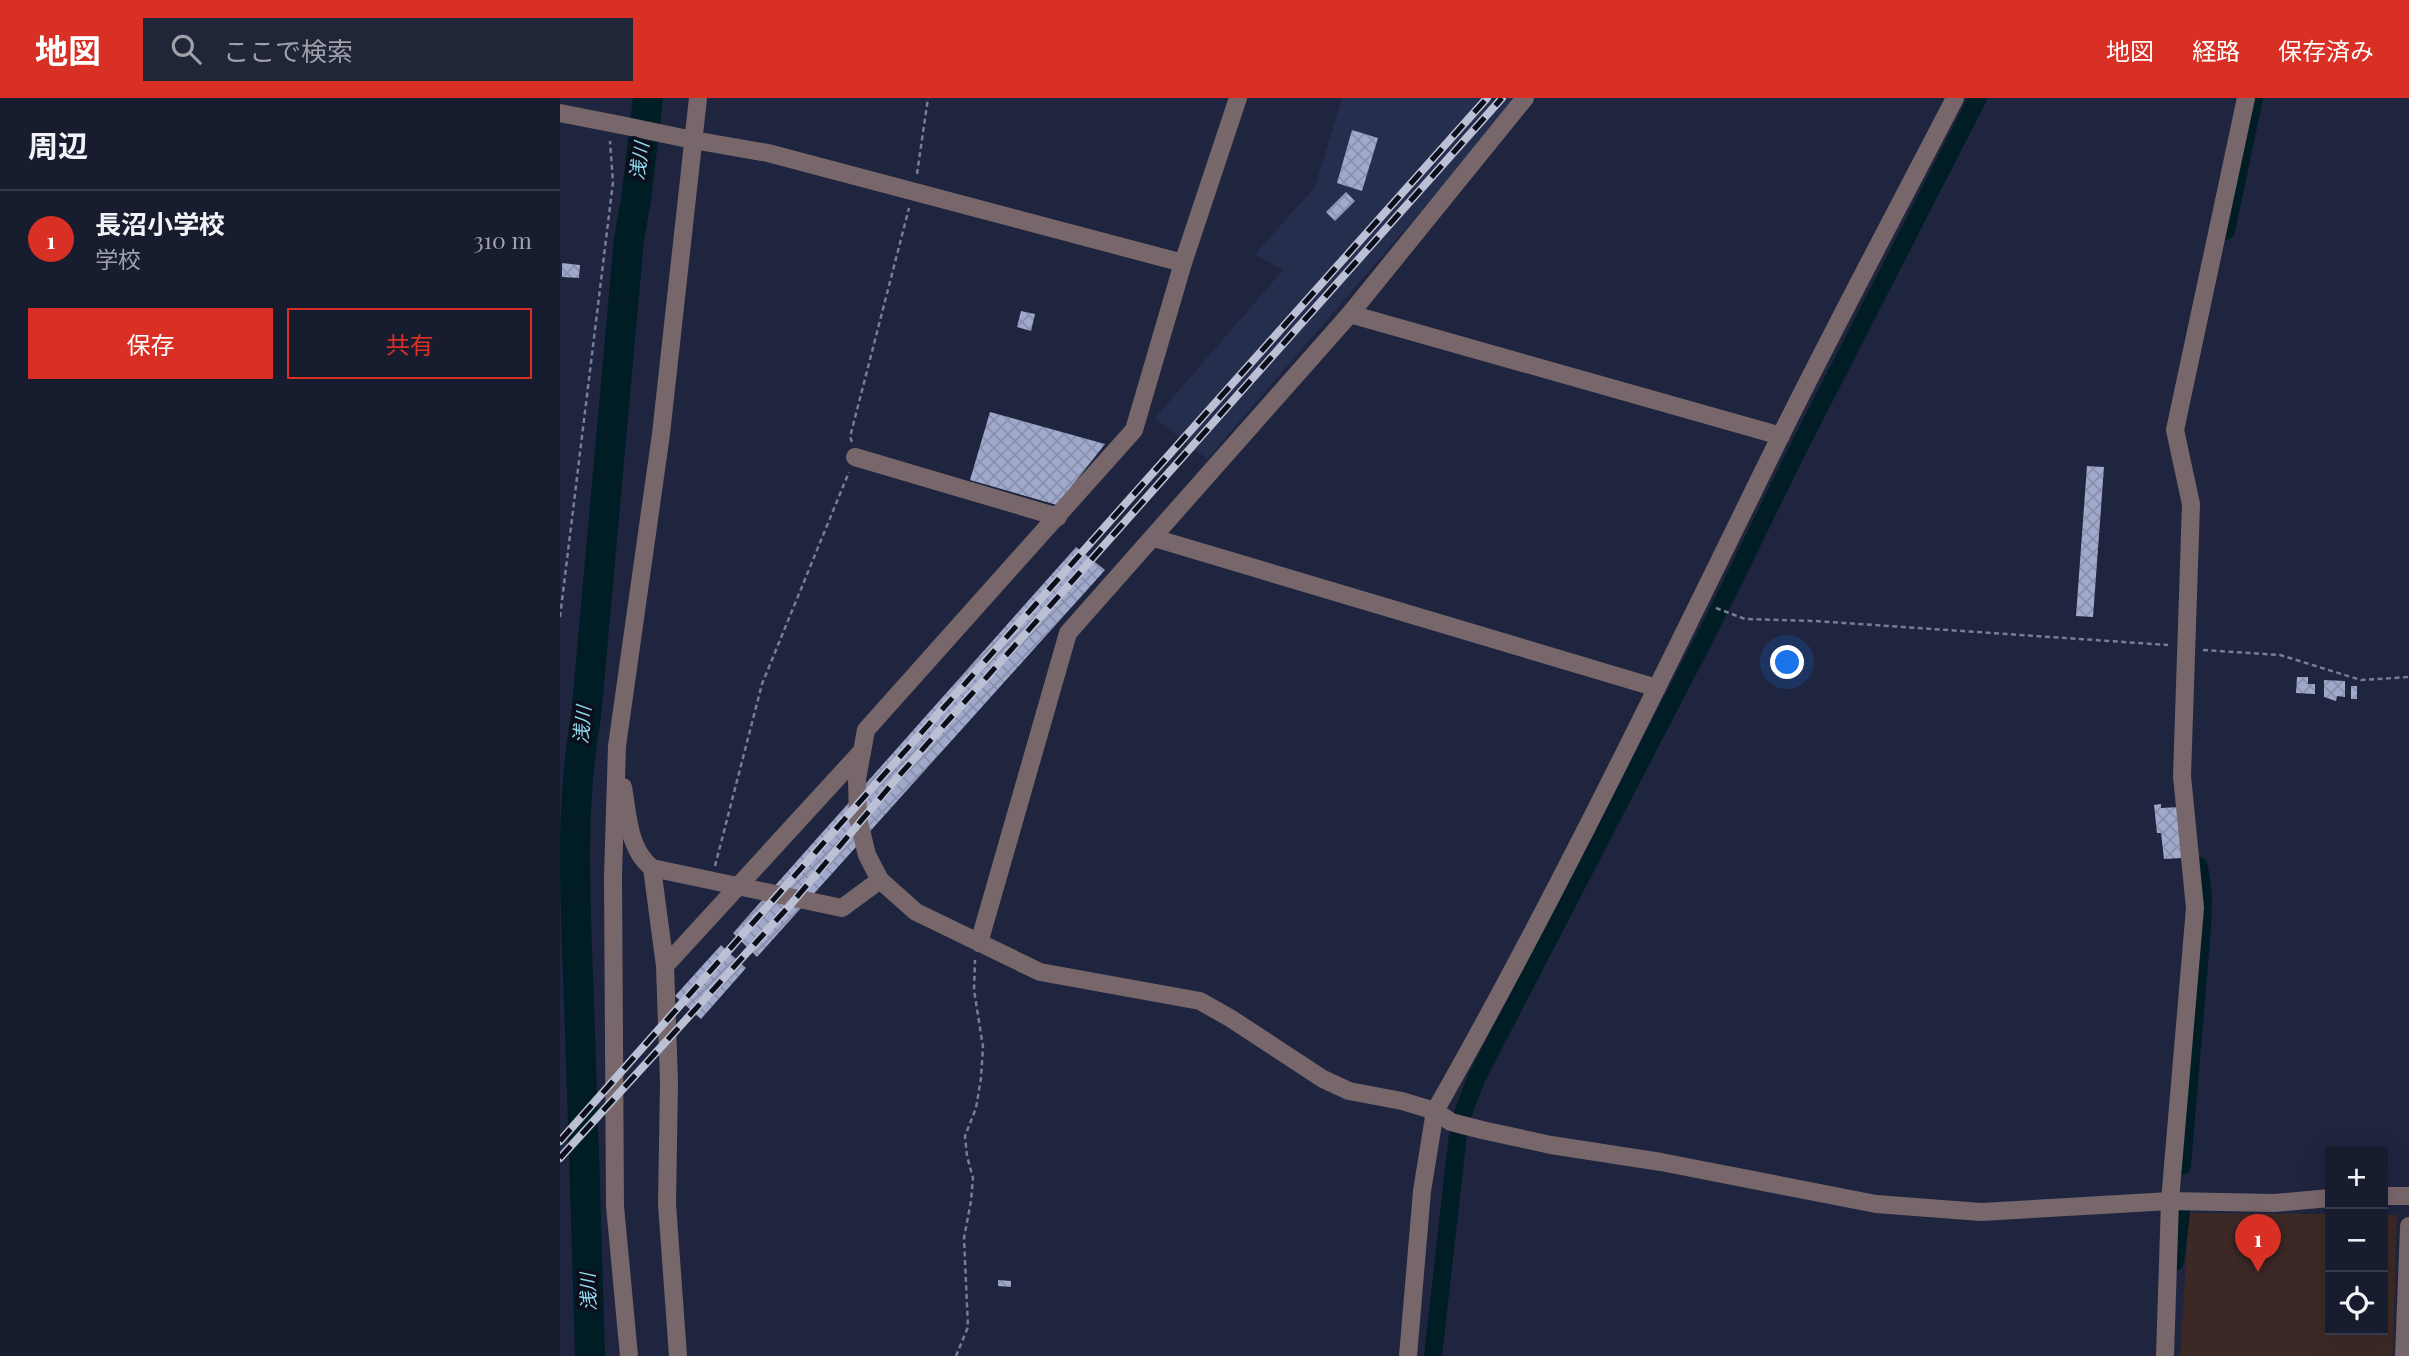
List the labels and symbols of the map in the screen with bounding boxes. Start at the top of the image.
water label: 浅川 [622,138,654,181]
your location [1770,645,1804,679]
water label: 浅川 [566,703,596,745]
pin: 1 [2235,1214,2281,1272]
water label: 浅川 [573,1271,601,1311]

